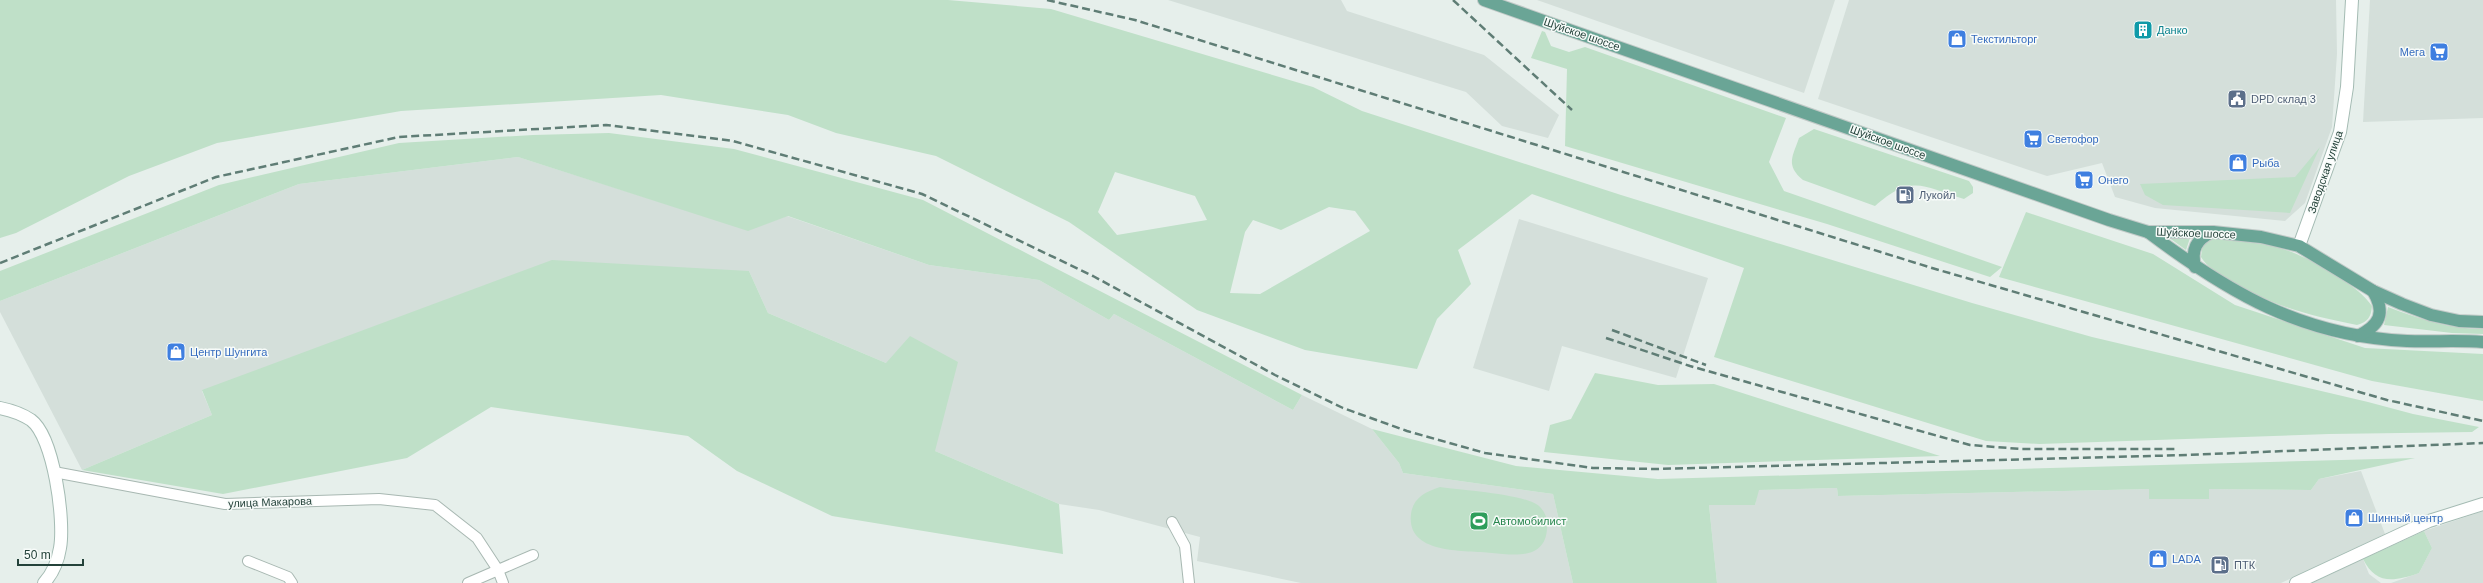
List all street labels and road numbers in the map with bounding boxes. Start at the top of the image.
street label: Шуйское шоссе [1542,15,1622,53]
street label: Шуйское шоссе [1849,123,1927,161]
street label: Заводская улица [2305,128,2345,215]
street label: Шуйское шоссе [2156,226,2236,240]
street label: улица Макарова [228,495,313,509]

